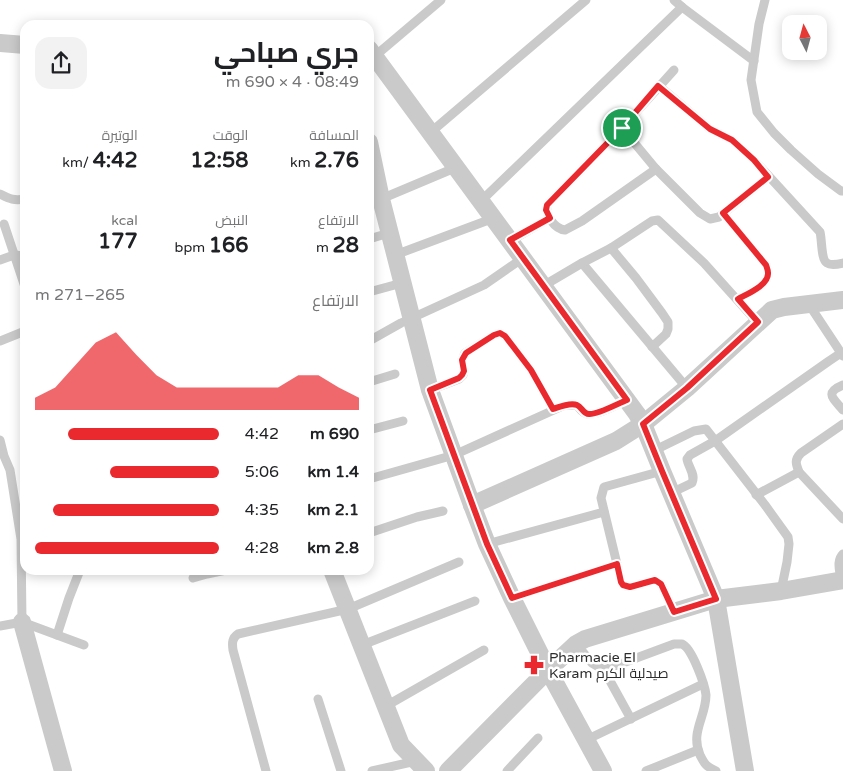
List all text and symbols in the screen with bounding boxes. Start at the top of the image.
north arrow [782,15,828,60]
map controls [782,15,827,60]
text: جري صباحي [214,36,359,70]
button: share [35,37,87,89]
text: 08:49 · 4 × 690 m [226,72,359,92]
pin [601,107,643,149]
icon: arrive [608,114,636,142]
text: الوتيرة [102,127,138,144]
text: الوقت [213,127,248,144]
text: المسافة [309,127,359,144]
text: 4:42 [93,148,138,173]
text: 12:58 [190,148,248,173]
text: 2.76 [314,148,359,173]
text: /km [62,154,93,171]
text: km [290,154,314,171]
text: kcal [111,212,138,229]
text: النبض [215,212,248,229]
text: الارتفاع [318,212,359,229]
text: 177 [98,229,138,254]
text: 166 [209,233,248,258]
text: 28 [333,233,359,258]
text: bpm [175,239,209,256]
text: m [316,239,333,256]
text: 265–271 m [35,285,125,305]
text: الارتفاع [312,291,359,311]
text: 4:42 [245,424,279,444]
text: 690 m [310,424,359,444]
text: 5:06 [245,462,279,482]
text: 1.4 km [307,462,359,482]
text: 4:35 [245,500,279,520]
text: 2.1 km [307,500,359,520]
text: 4:28 [245,538,279,558]
text: 2.8 km [307,538,359,558]
place label: Pharmacie El Karam صيدلية الكرم [549,649,669,683]
pharmacy icon: Pharmacie El Karam صيدلية الكرم [523,654,545,676]

